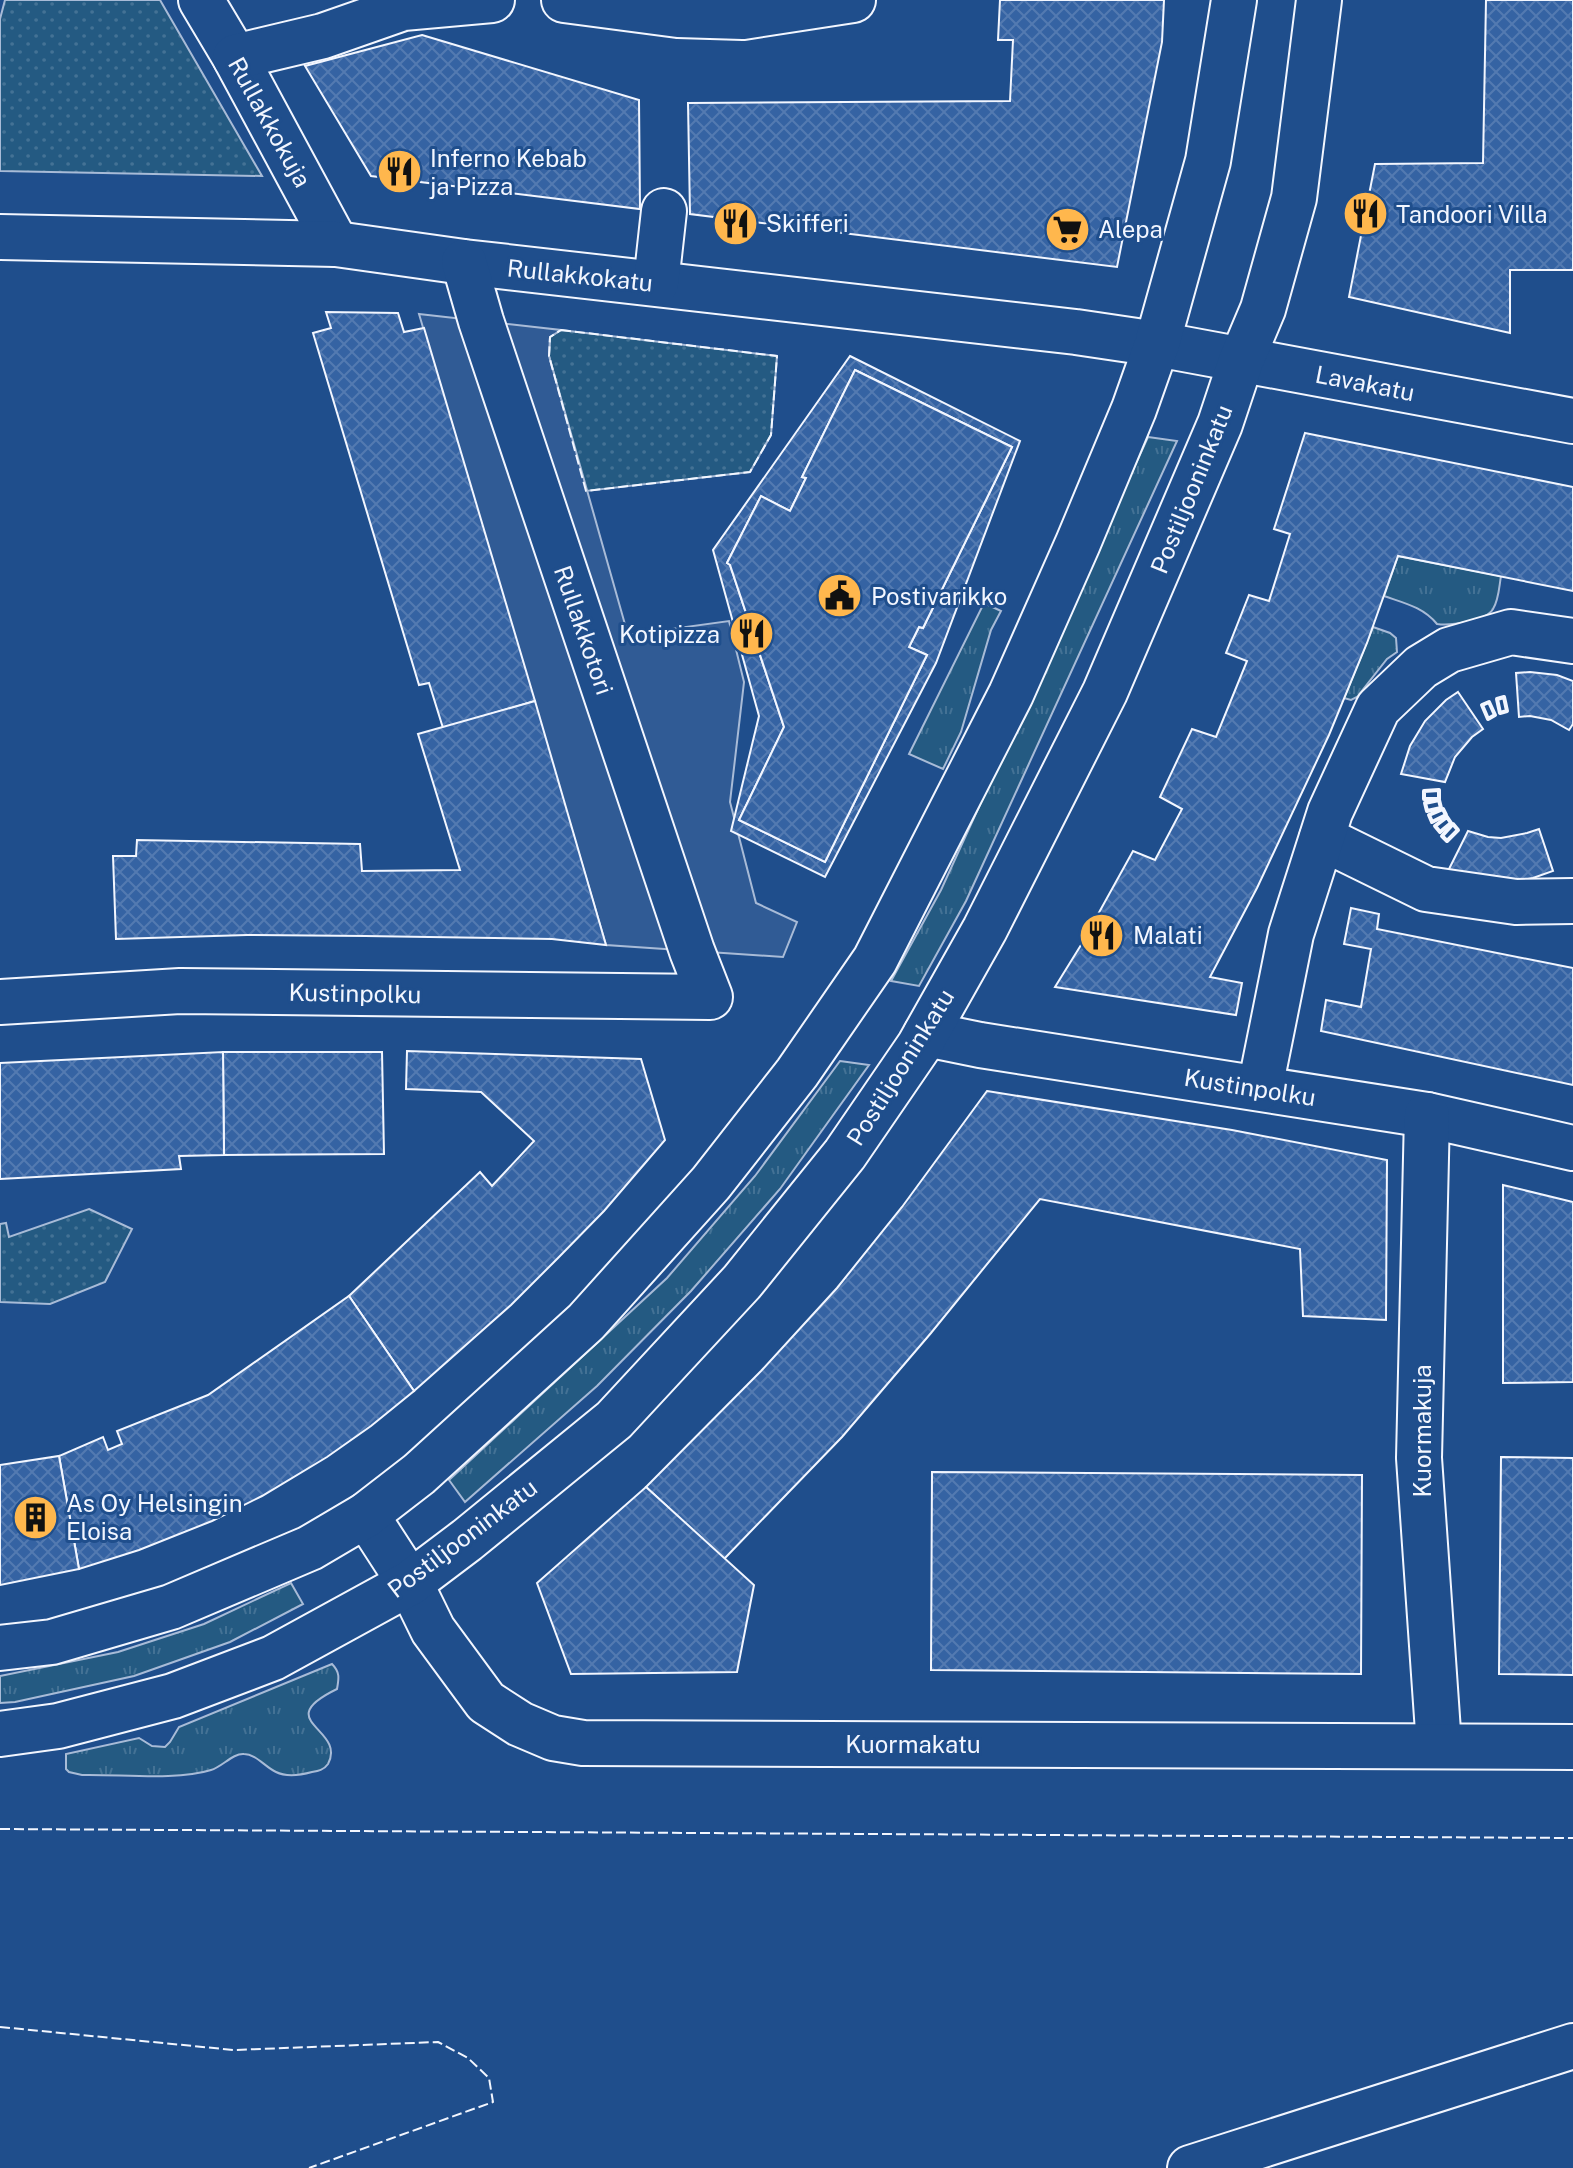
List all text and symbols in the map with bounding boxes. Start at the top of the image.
street label: Rullakkokuja [223,52,317,192]
place label: Inferno Kebab ja Pizza [429,144,587,200]
restaurant icon: Inferno Kebab ja Pizza [375,148,423,196]
restaurant icon: Tandoori Villa [1341,190,1389,238]
restaurant icon: Skifferi [711,199,759,247]
place label: Tandoori Villa [1396,200,1548,228]
supermarket icon: Alepa [1043,205,1091,253]
place label: Skifferi [766,209,849,237]
place label: Alepa [1098,215,1163,243]
street label: Rullakkokatu [506,253,654,297]
street label: Lavakatu [1313,360,1417,406]
street label: Postiljooninkatu [1144,401,1238,577]
street label: Rullakkotori [549,562,619,698]
public building icon: Postivarikko [816,572,864,620]
place label: Postivarikko [871,582,1007,610]
restaurant icon: Kotipizza [727,610,775,658]
place label: Kotipizza [619,620,720,648]
restaurant icon: Malati [1078,911,1126,959]
place label: Malati [1133,921,1203,949]
street label: Kustinpolku [288,978,422,1008]
street label: Postiljooninkatu [841,983,959,1151]
street label: Kustinpolku [1182,1063,1318,1111]
street label: Kuormakuja [1408,1364,1436,1498]
street label: Postiljooninkatu [382,1473,542,1603]
place label: As Oy Helsingin Eloisa [66,1489,243,1545]
building icon: As Oy Helsingin Eloisa [11,1493,59,1541]
street label: Kuormakatu [845,1730,981,1758]

